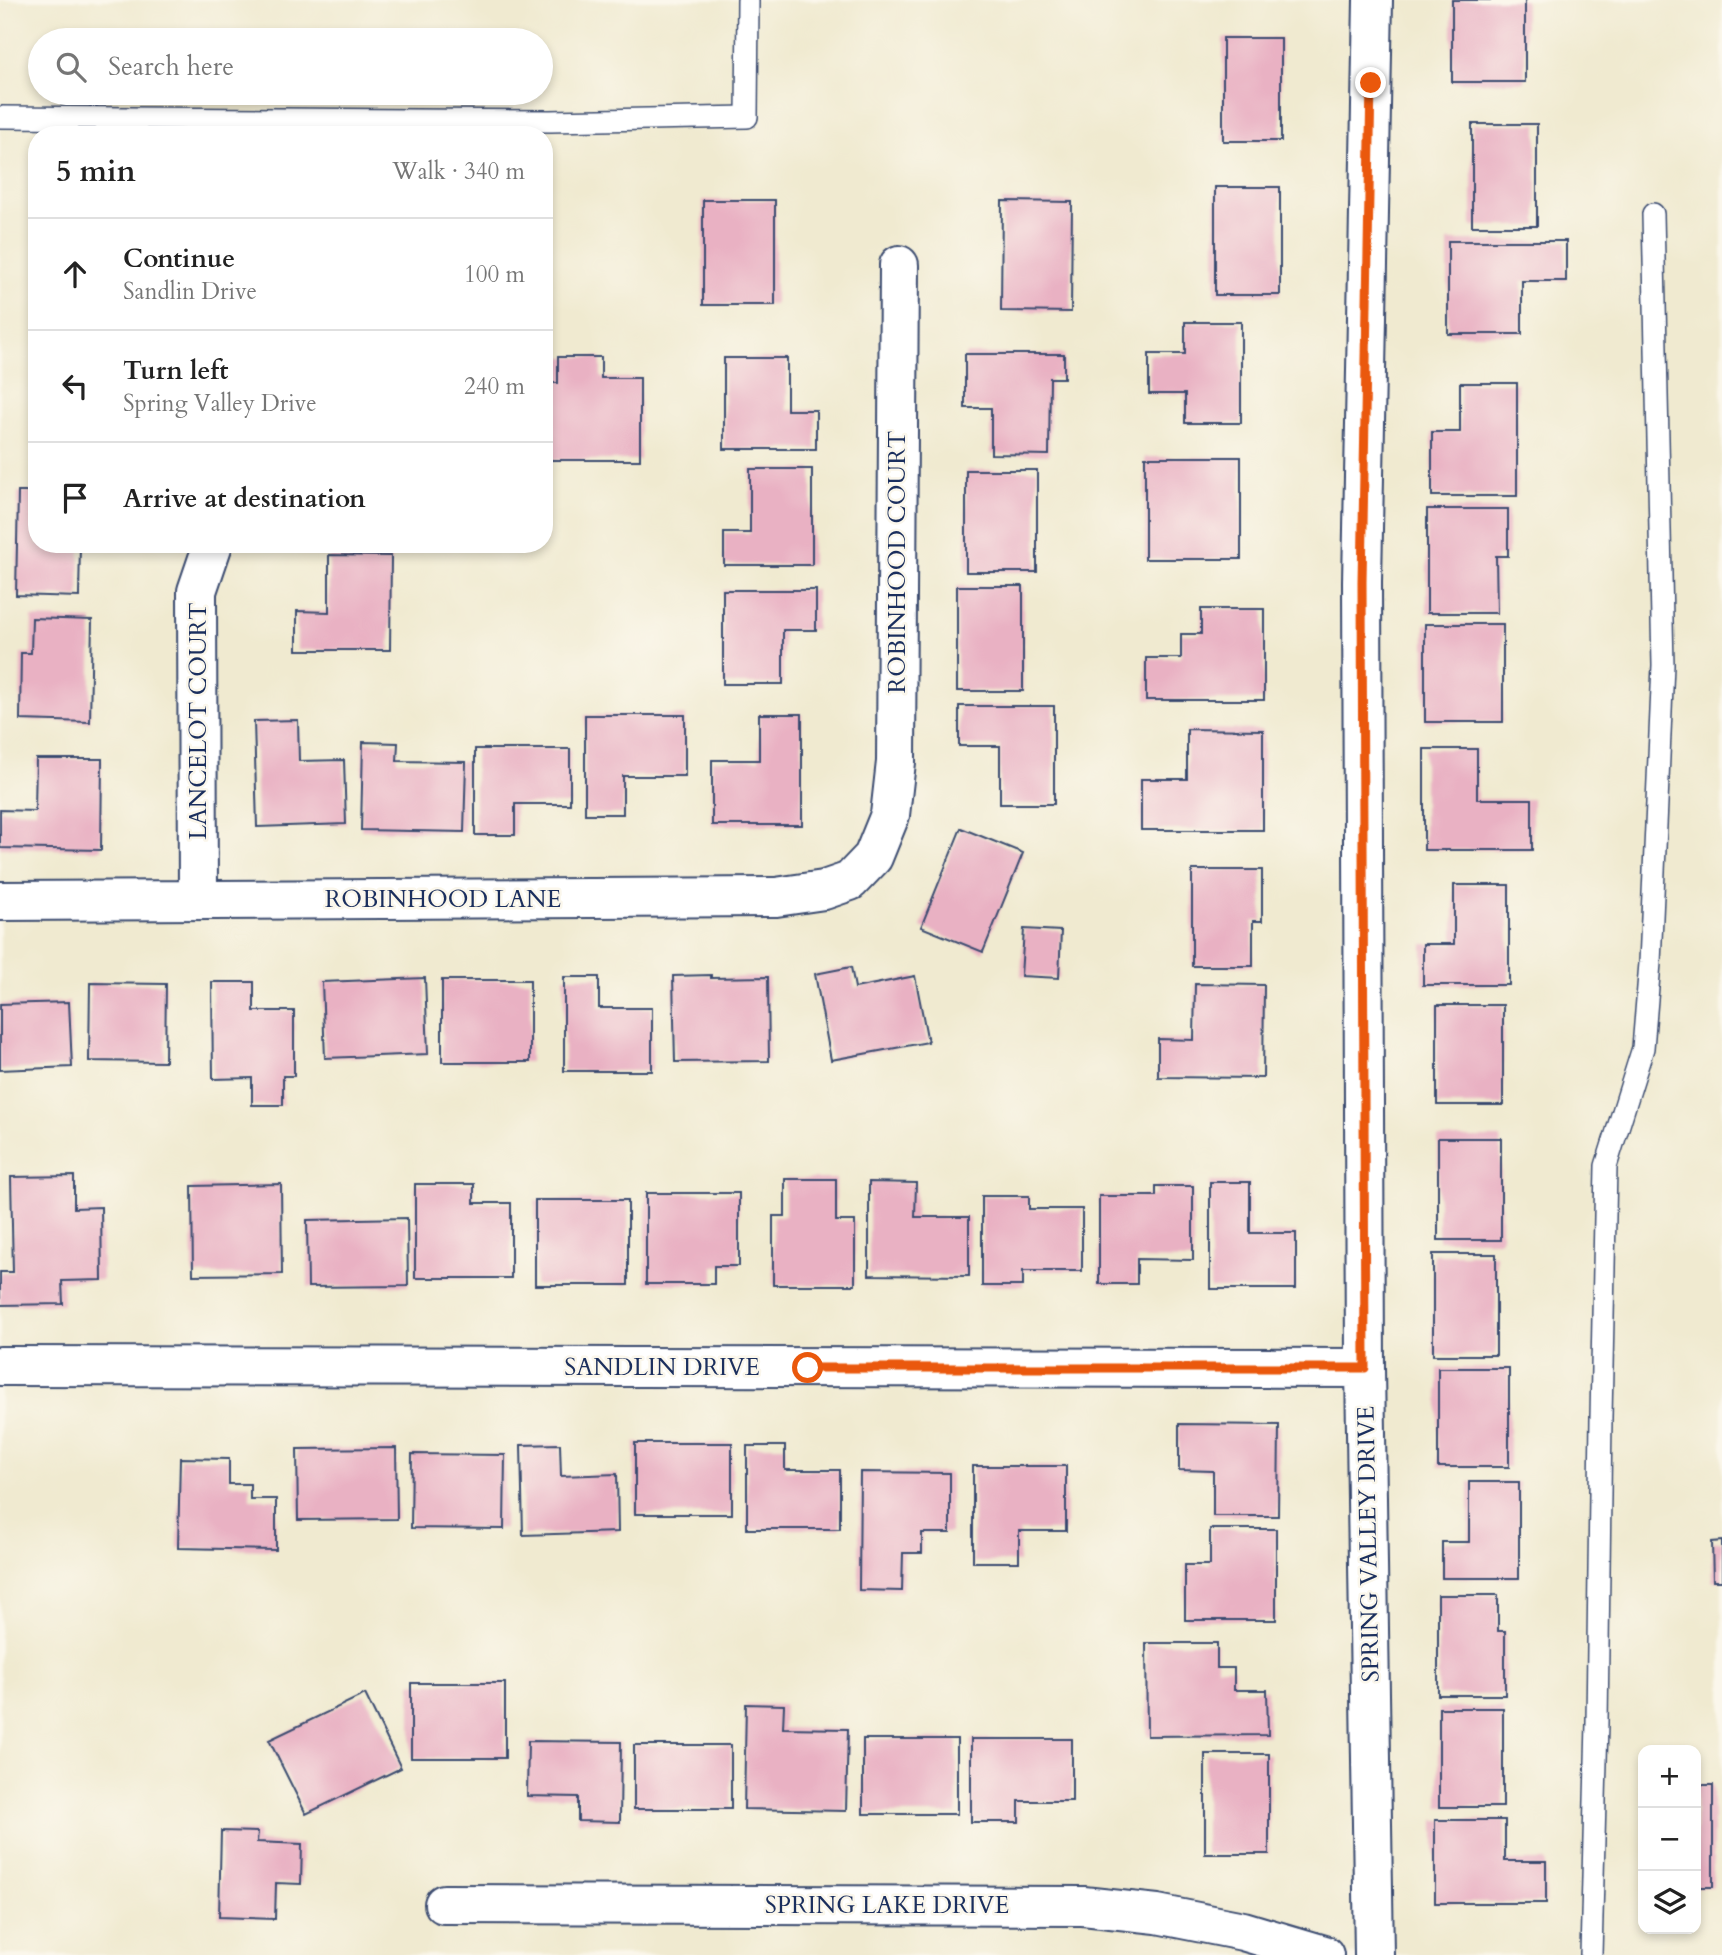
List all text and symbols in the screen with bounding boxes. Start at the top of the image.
search box [28,28,553,105]
icon: search [52,48,90,86]
text: Search here [108,49,234,84]
route end [1355,67,1386,98]
text: 5 min [56,151,136,192]
text: Walk · 340 m [392,156,525,187]
text: Continue [123,241,235,276]
icon: ahead [56,255,94,293]
text: 100 m [464,259,525,290]
text: Sandlin Drive [123,276,257,307]
text: Turn left [123,353,228,388]
icon: left [56,367,94,405]
text: 240 m [464,371,525,402]
text: Spring Valley Drive [123,388,317,419]
street label: ROBINHOOD COURT [881,431,914,693]
icon: arrive [56,479,94,517]
text: Arrive at destination [123,481,366,516]
street label: LANCELOT COURT [182,602,215,840]
street label: ROBINHOOD LANE [325,883,561,916]
street label: SANDLIN DRIVE [564,1351,760,1384]
route start [792,1352,823,1383]
street label: SPRING VALLEY DRIVE [1350,1405,1387,1683]
map controls [1638,1745,1701,1934]
button: + [1638,1745,1701,1808]
button: − [1638,1808,1701,1871]
button: layers [1638,1871,1701,1934]
street label: SPRING LAKE DRIVE [765,1889,1009,1922]

